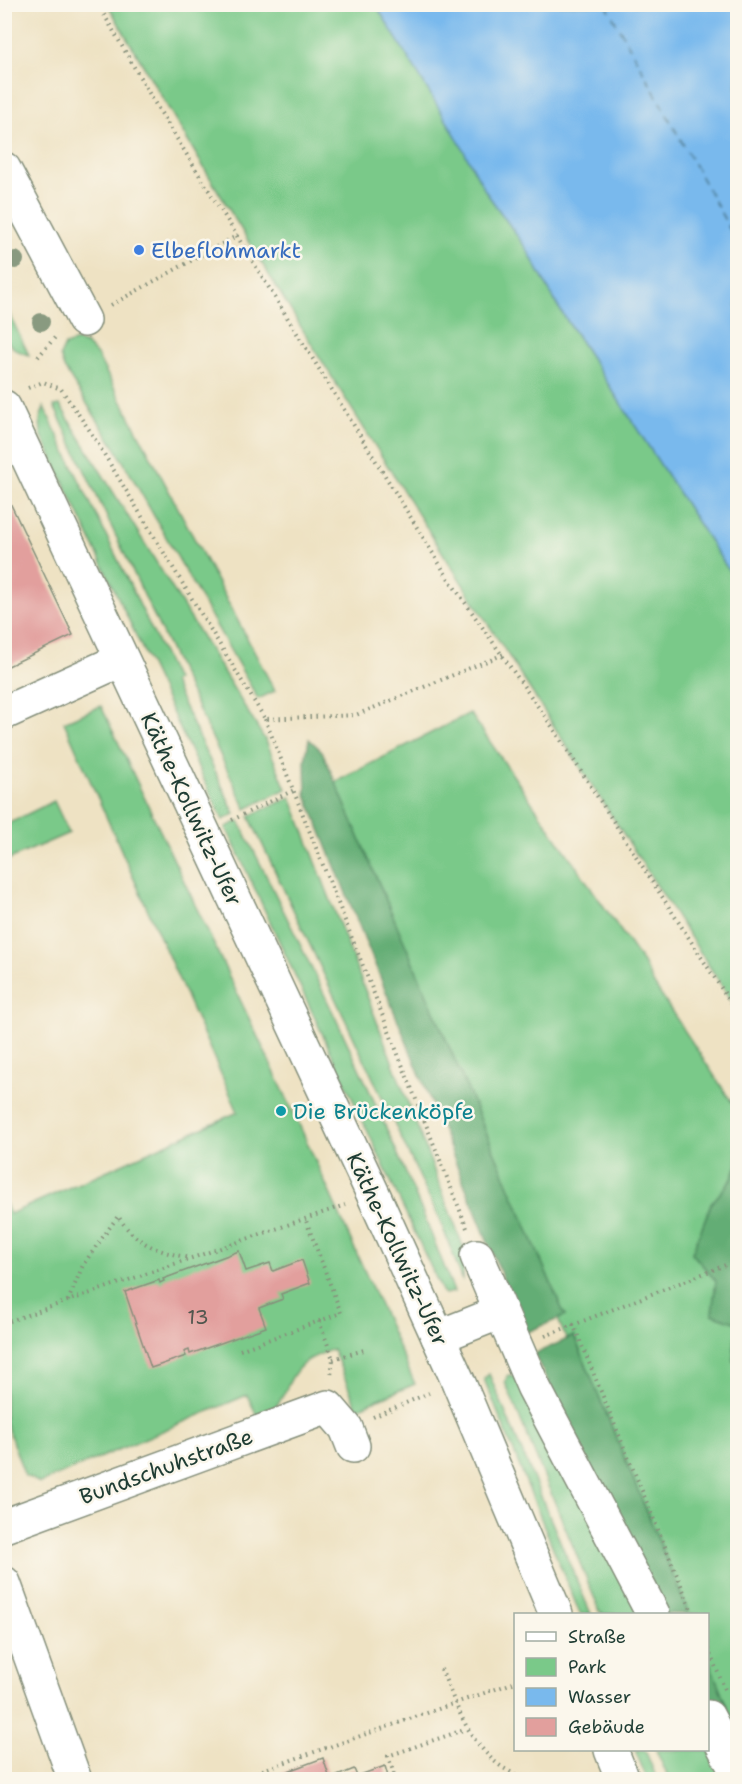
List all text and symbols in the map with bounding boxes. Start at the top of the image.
place label: Elbeflohmarkt [151,236,301,265]
marker: Elbeflohmarkt [132,243,146,257]
street label: Käthe-Kollwitz-Ufer [134,708,249,911]
place label: Die Brückenköpfe [293,1097,474,1126]
marker: Die Brückenköpfe [274,1104,288,1118]
street label: Käthe-Kollwitz-Ufer [340,1148,455,1351]
house number: 13 [187,1304,209,1330]
street label: Bundschuhstraße [75,1422,257,1511]
legend [514,1613,709,1751]
text: Straße [568,1625,626,1649]
text: Park [568,1655,607,1679]
text: Wasser [568,1685,631,1709]
text: Gebäude [568,1715,645,1739]

